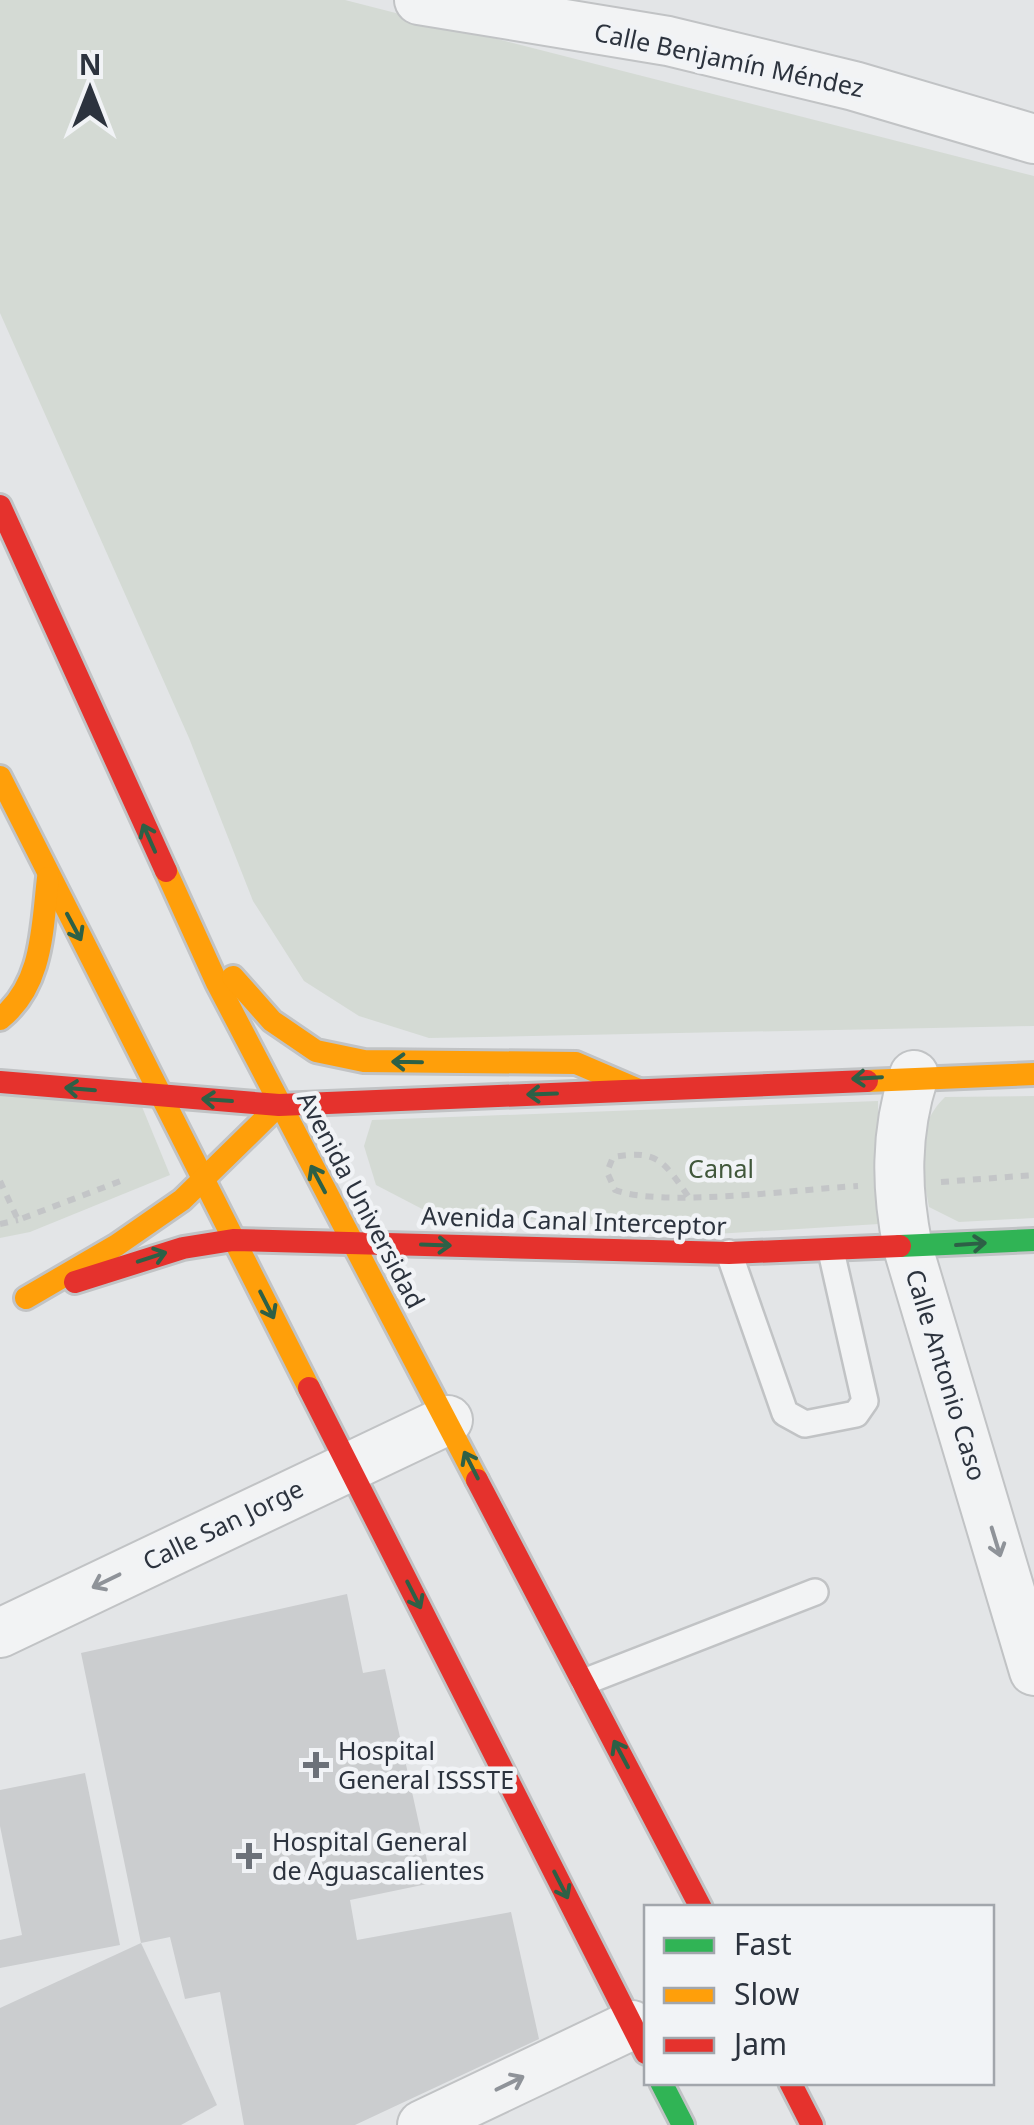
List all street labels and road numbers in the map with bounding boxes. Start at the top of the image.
street label: Calle Benjamín Méndez [591,14,867,104]
street label: Avenida Universidad [290,1085,433,1314]
street label: Avenida Canal Interceptor [421,1198,727,1242]
street label: Calle Antonio Caso [899,1265,995,1485]
street label: Calle San Jorge [137,1471,308,1578]

